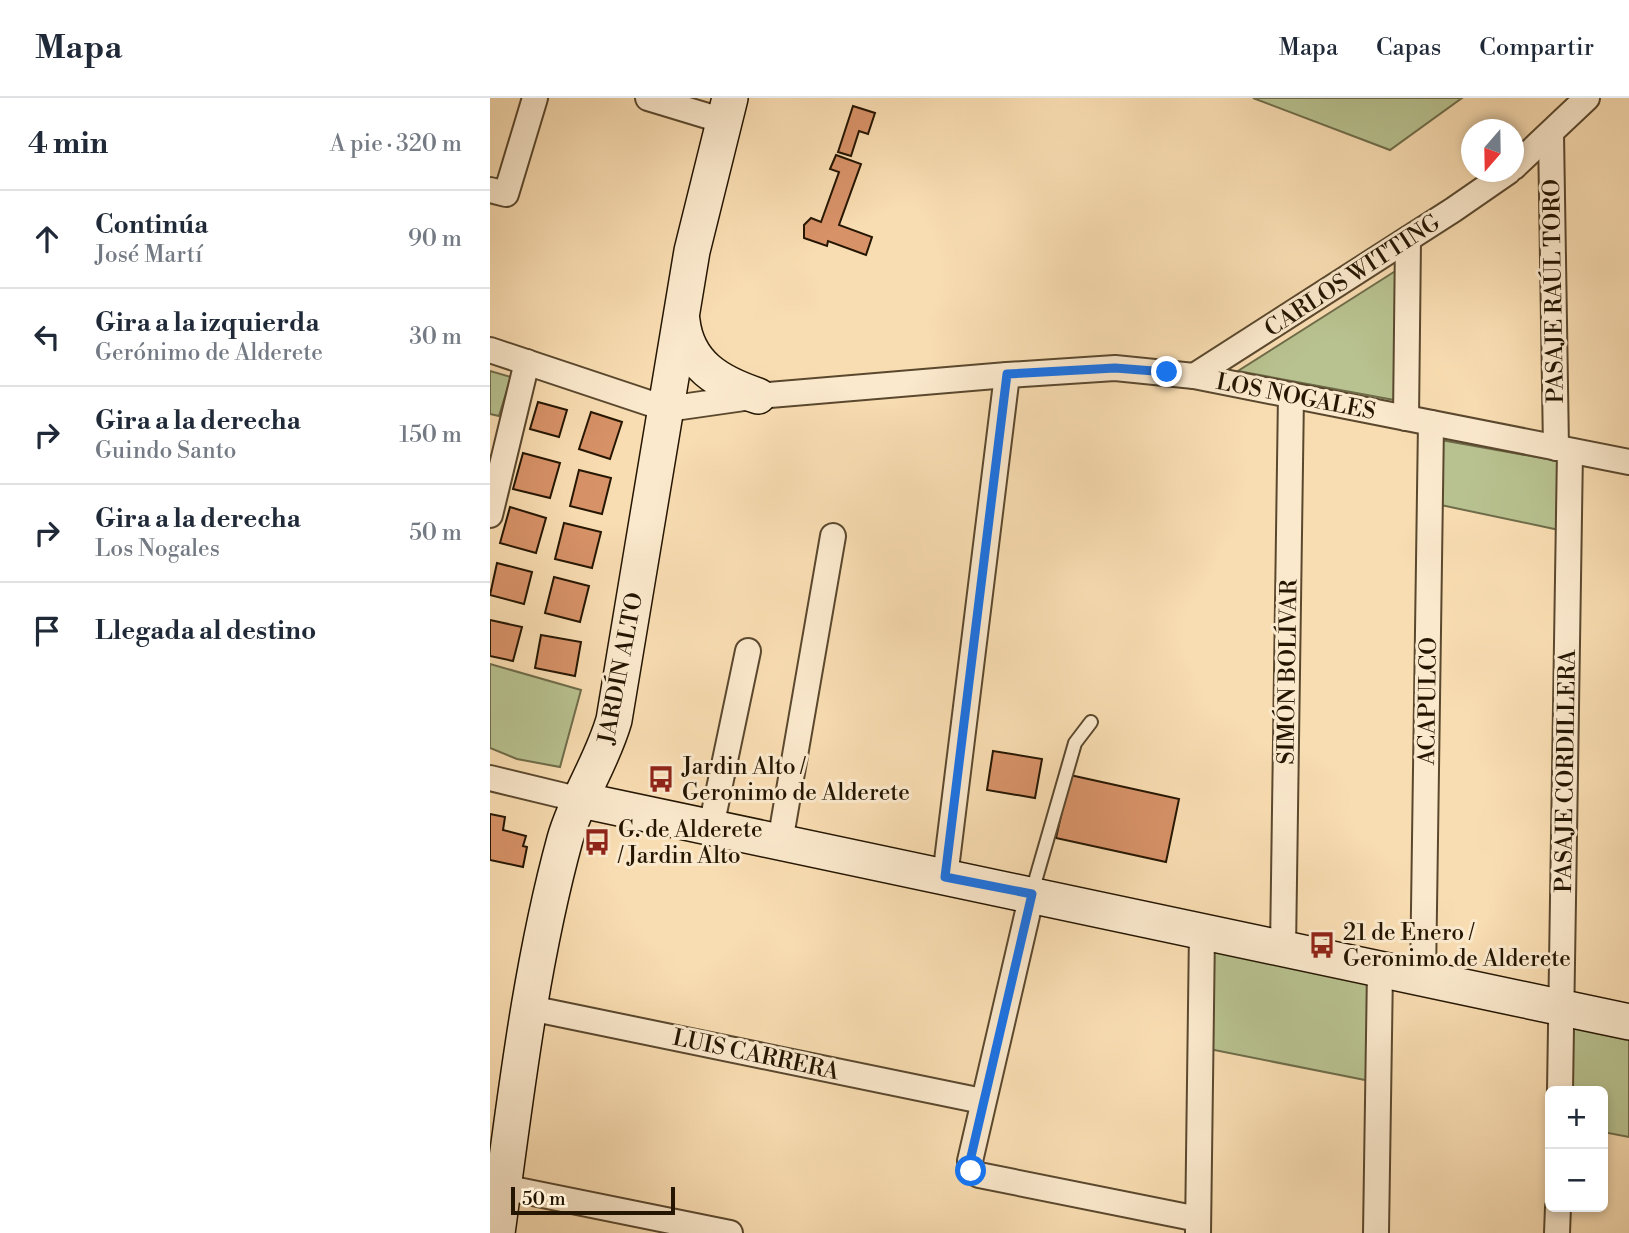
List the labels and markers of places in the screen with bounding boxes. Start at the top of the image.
place label: Jardin Alto / Geronimo de Alderete [681,753,910,807]
bus stop icon: Jardin Alto / Geronimo de Alderete [646,764,676,794]
place label: G. de Alderete / Jardin Alto [617,816,763,870]
bus stop icon: G. de Alderete / Jardin Alto [582,827,612,857]
place label: 21 de Enero / Geronimo de Alderete [1343,919,1571,973]
bus stop icon: 21 de Enero / Geronimo de Alderete [1307,930,1337,960]

